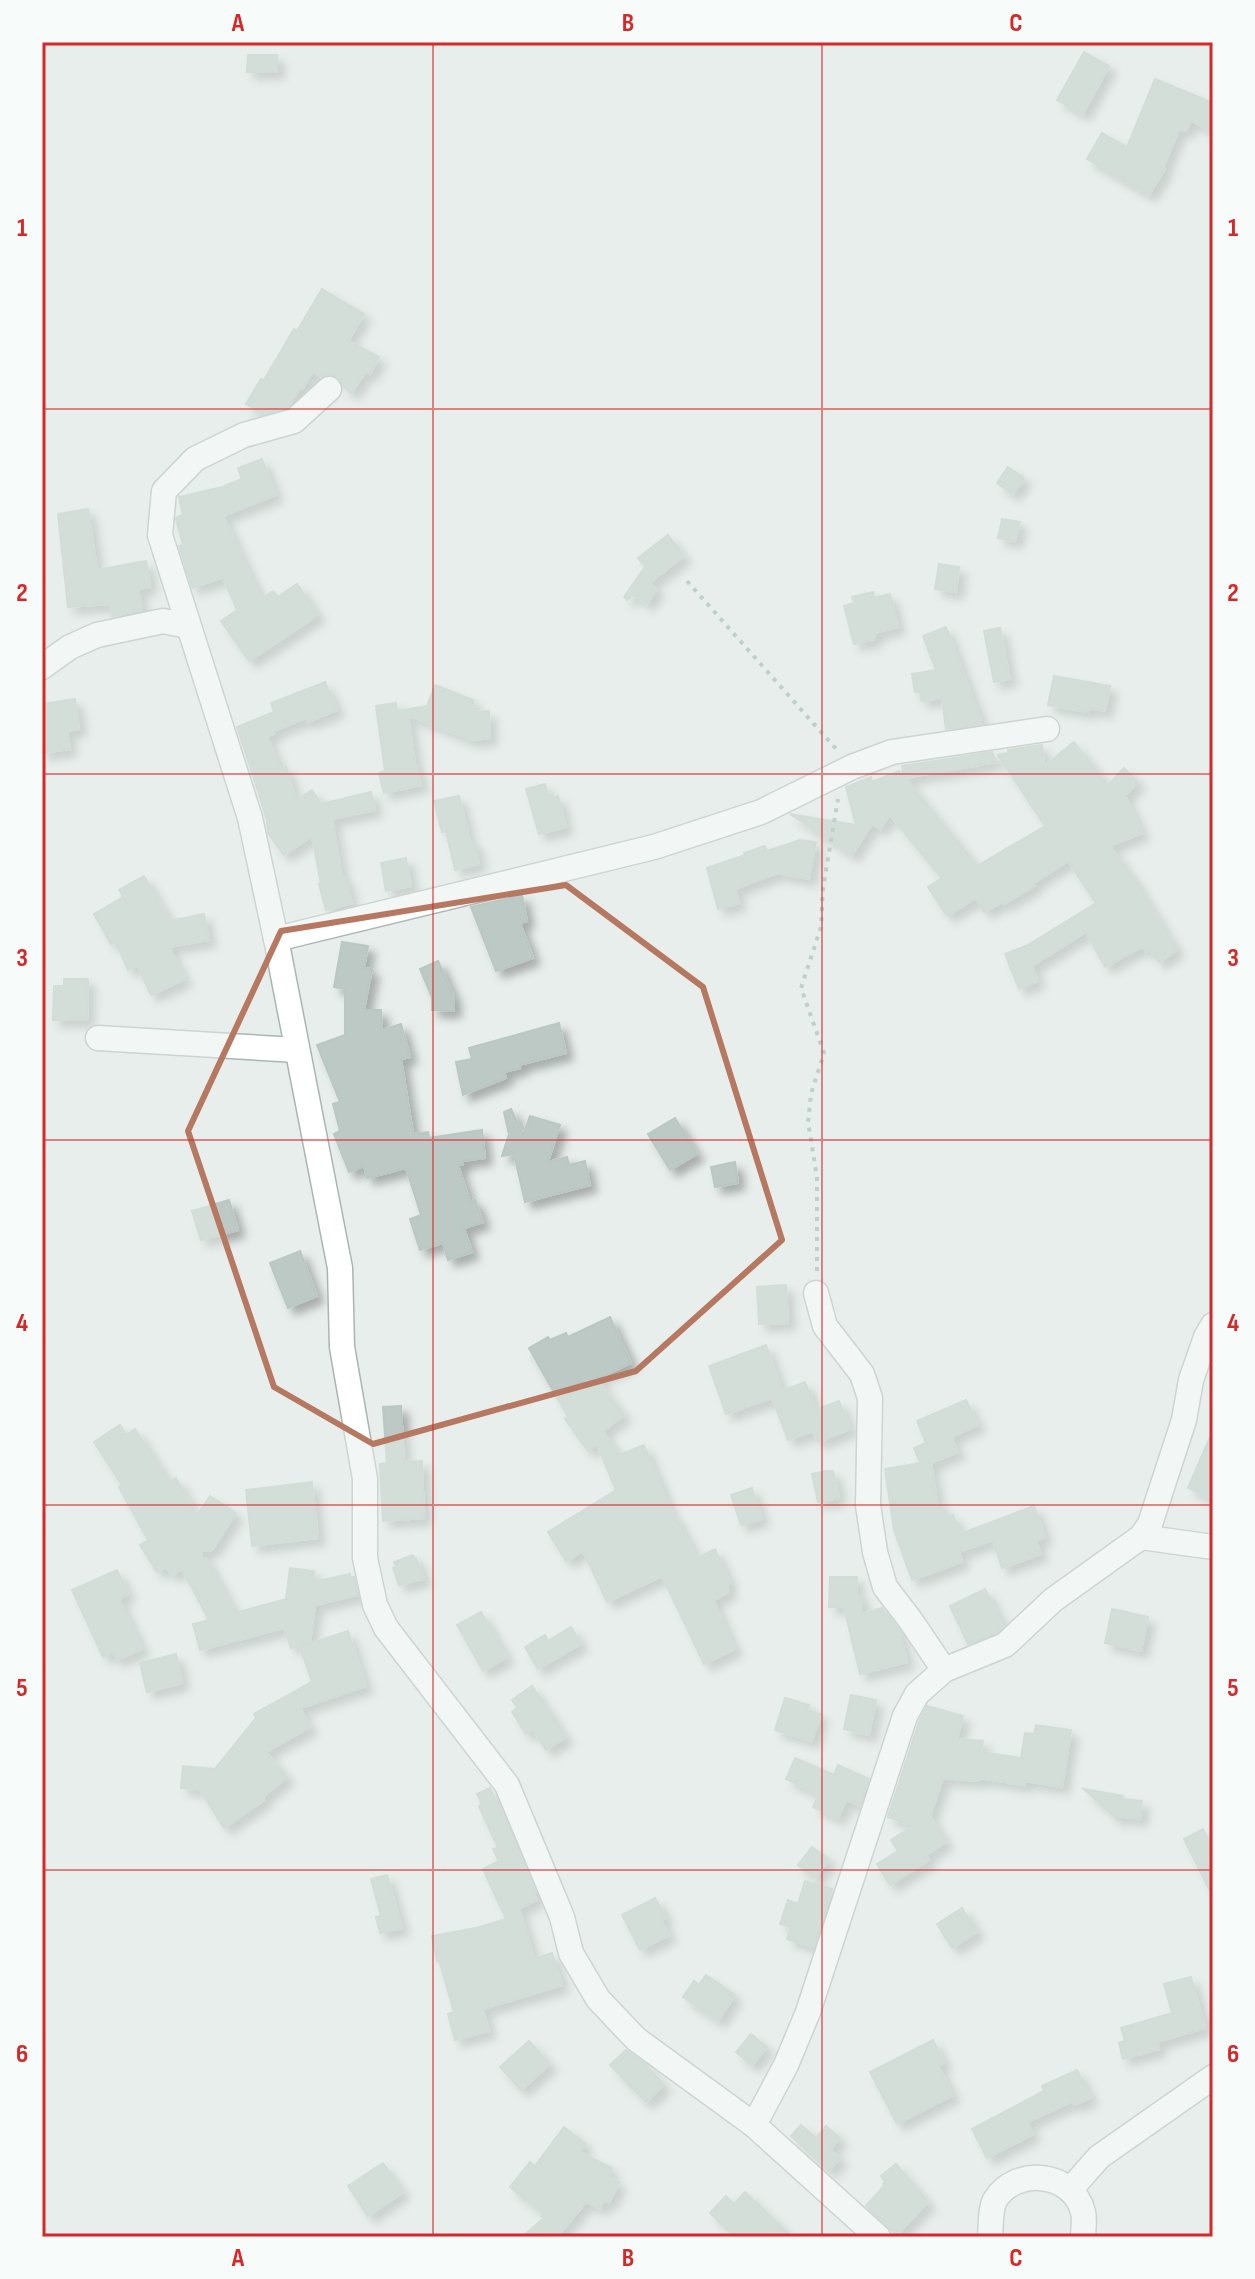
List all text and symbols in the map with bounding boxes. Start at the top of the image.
text: A [231,8,245,39]
text: B [622,8,634,39]
text: C [1009,8,1023,39]
text: 1 [17,213,27,244]
text: 1 [1228,213,1238,244]
text: 2 [16,578,28,609]
text: 2 [1227,578,1239,609]
text: 3 [16,943,28,974]
text: 3 [1227,943,1239,974]
text: 4 [16,1308,28,1339]
text: 4 [1227,1308,1239,1339]
text: 5 [16,1673,28,1704]
text: 5 [1227,1673,1239,1704]
text: 6 [16,2039,28,2070]
text: 6 [1227,2039,1239,2070]
text: A [231,2243,245,2274]
text: B [622,2243,634,2274]
text: C [1009,2243,1023,2274]

